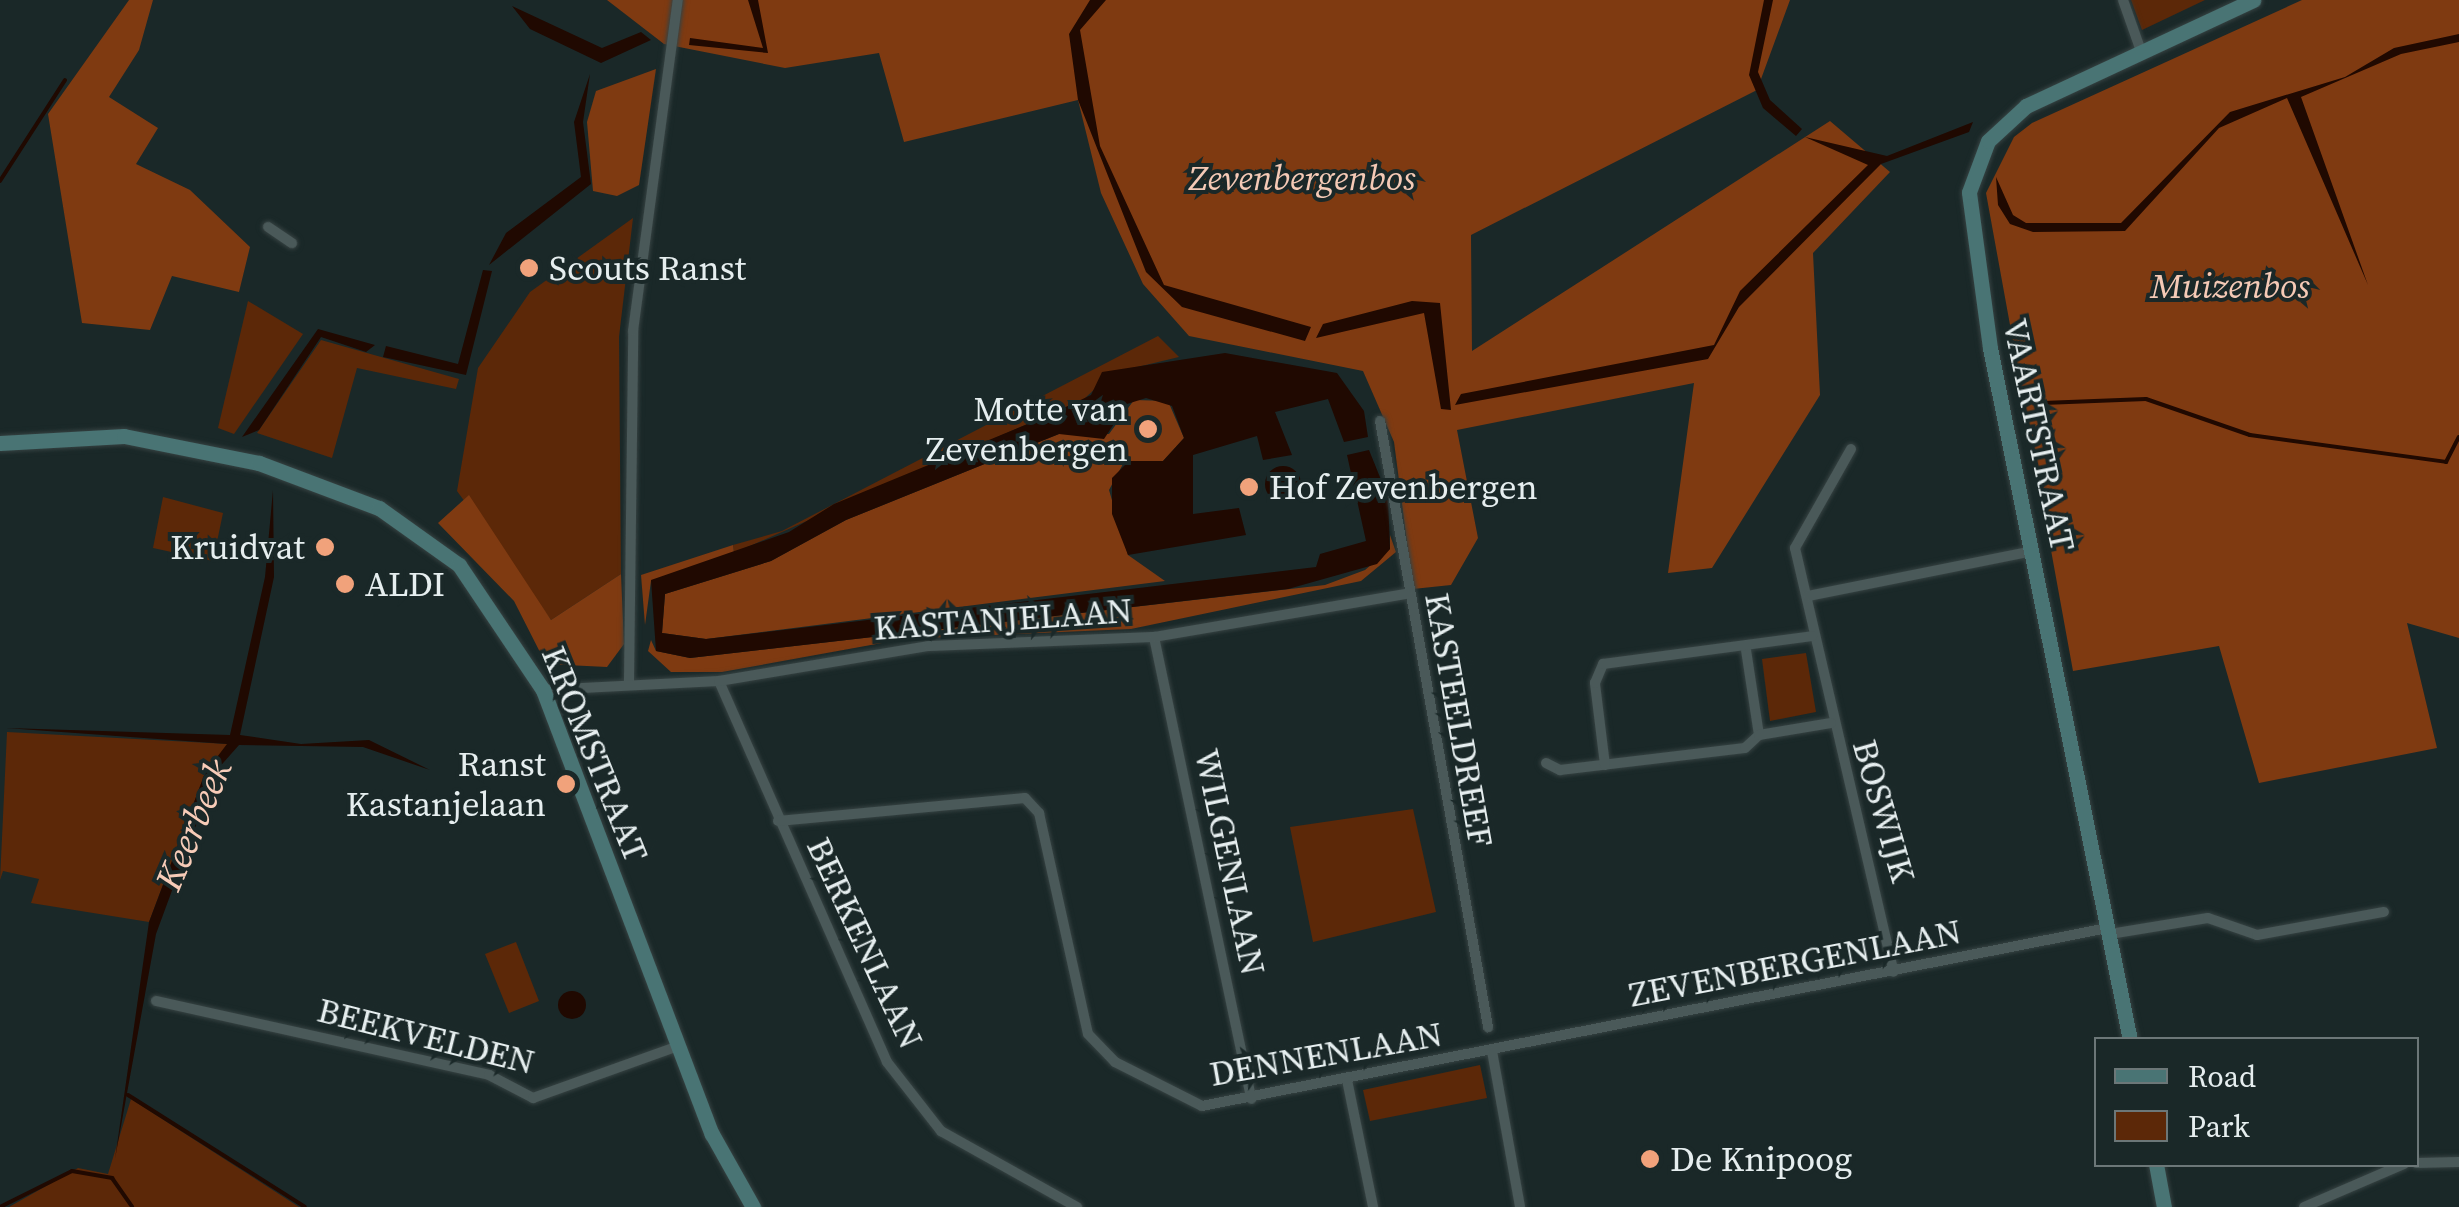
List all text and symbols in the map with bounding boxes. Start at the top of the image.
park label: Zevenbergenbos [1189,157,1415,199]
place label: Scouts Ranst [549,247,746,289]
marker: Scouts Ranst [518,257,540,279]
park label: Muizenbos [2150,265,2310,307]
street label: VAARTSTRAAT [1994,315,2084,555]
place label: Motte van Zevenbergen [926,388,1128,470]
marker: Motte van Zevenbergen [1137,418,1159,440]
place label: Hof Zevenbergen [1269,466,1538,508]
marker: Hof Zevenbergen [1238,476,1260,498]
place label: Kruidvat [170,526,305,568]
marker: Kruidvat [314,536,336,558]
place label: ALDI [365,563,445,605]
marker: ALDI [334,573,356,595]
street label: KASTANJELAAN [872,589,1134,649]
street label: KASTEELDREEF [1416,590,1502,850]
street label: KROMSTRAAT [533,640,657,868]
street label: BOSWIJK [1844,735,1924,887]
place label: Ranst Kastanjelaan [346,743,546,825]
street label: WILGENLAAN [1186,745,1274,979]
water label: Keerbeek [146,753,242,897]
marker: Ranst Kastanjelaan [555,773,577,795]
street label: BERKENLAAN [798,831,932,1055]
street label: ZEVENBERGENLAAN [1625,910,1965,1016]
street label: BEEKVELDEN [313,989,539,1083]
street label: DENNENLAAN [1206,1013,1446,1095]
legend [2094,1037,2419,1167]
text: Road [2188,1056,2256,1097]
text: Park [2188,1106,2250,1147]
place label: De Knipoog [1670,1138,1852,1180]
marker: De Knipoog [1639,1148,1661,1170]

